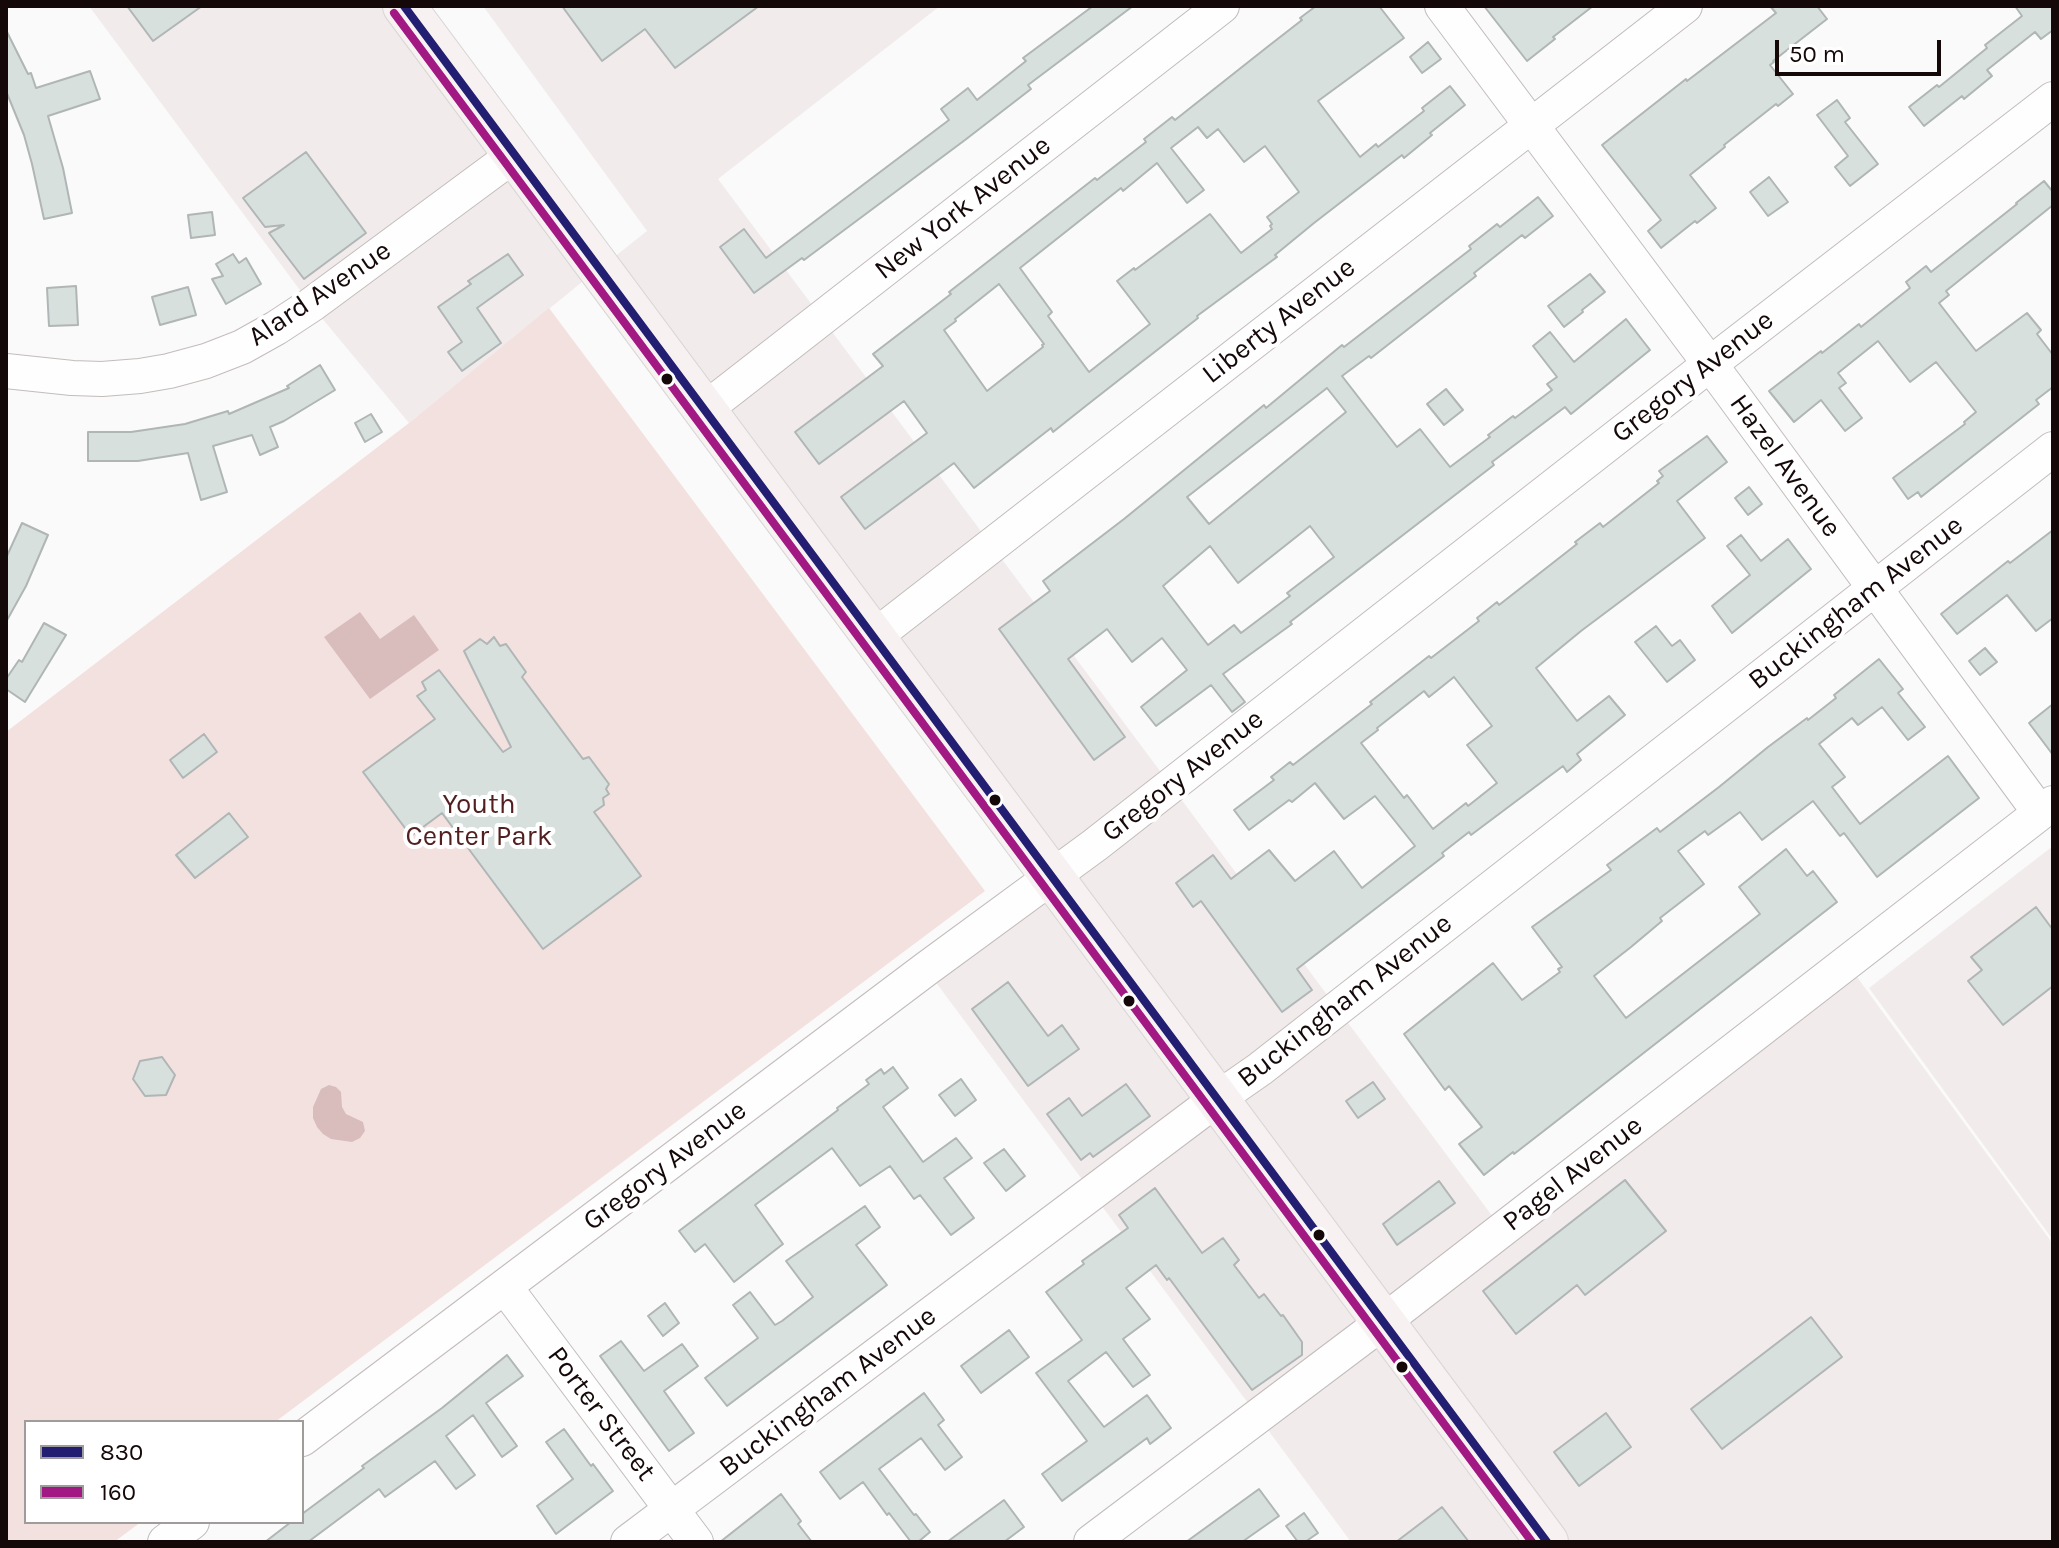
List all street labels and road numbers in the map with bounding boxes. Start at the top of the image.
street label: New York Avenue [868,129,1058,287]
street label: Alard Avenue [242,234,398,354]
street label: Liberty Avenue [1196,251,1362,391]
street label: Gregory Avenue [1606,304,1780,450]
street label: Hazel Avenue [1722,388,1848,544]
street label: Buckingham Avenue [1742,509,1970,697]
street label: Gregory Avenue [1096,703,1270,849]
street label: Buckingham Avenue [1231,907,1459,1095]
street label: Gregory Avenue [577,1094,753,1238]
street label: Pagel Avenue [1497,1109,1649,1239]
street label: Buckingham Avenue [713,1299,943,1485]
street label: Porter Street [540,1340,662,1488]

